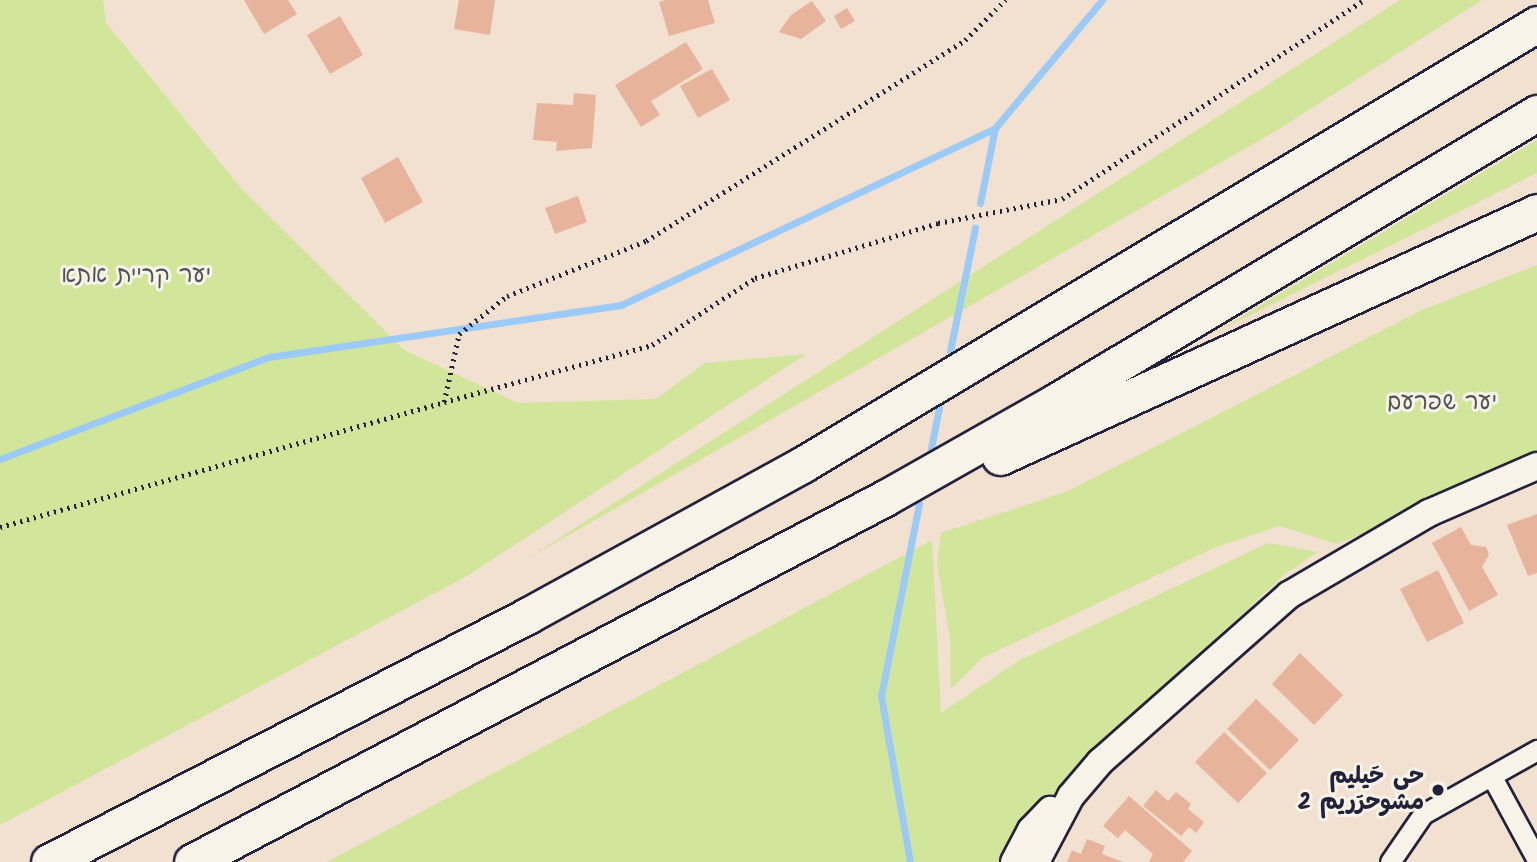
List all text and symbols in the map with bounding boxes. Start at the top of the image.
park label: יער קריית אתא [61,262,211,290]
park label: יער שפרעם [1387,389,1497,417]
place label: حي حَيليم مشوحرَريم 2 [1298,763,1424,817]
marker: حي حَيليم مشوحرَريم 2 [1430,782,1446,798]

